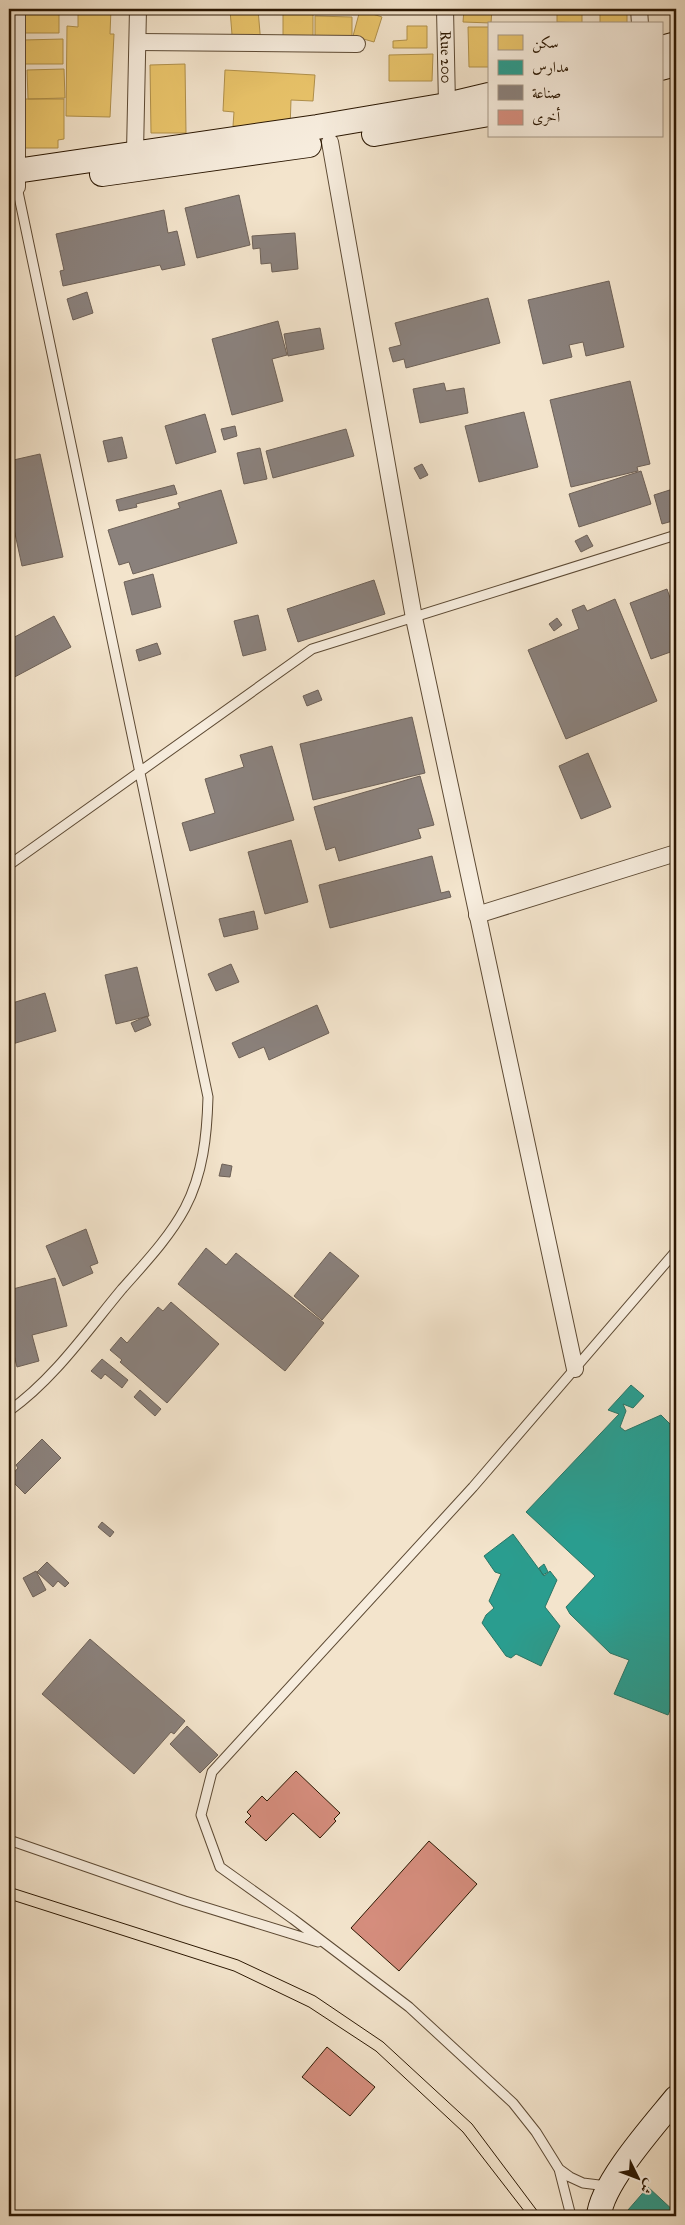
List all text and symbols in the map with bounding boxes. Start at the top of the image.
legend [488,22,662,138]
street label: Rue 200 [436,30,456,84]
text: سكن [532,34,559,53]
text: مدارس [532,58,569,76]
text: صناعة [532,84,561,102]
text: أخرى [532,106,561,126]
north arrow [612,2152,662,2202]
text: ش [636,2176,658,2197]

